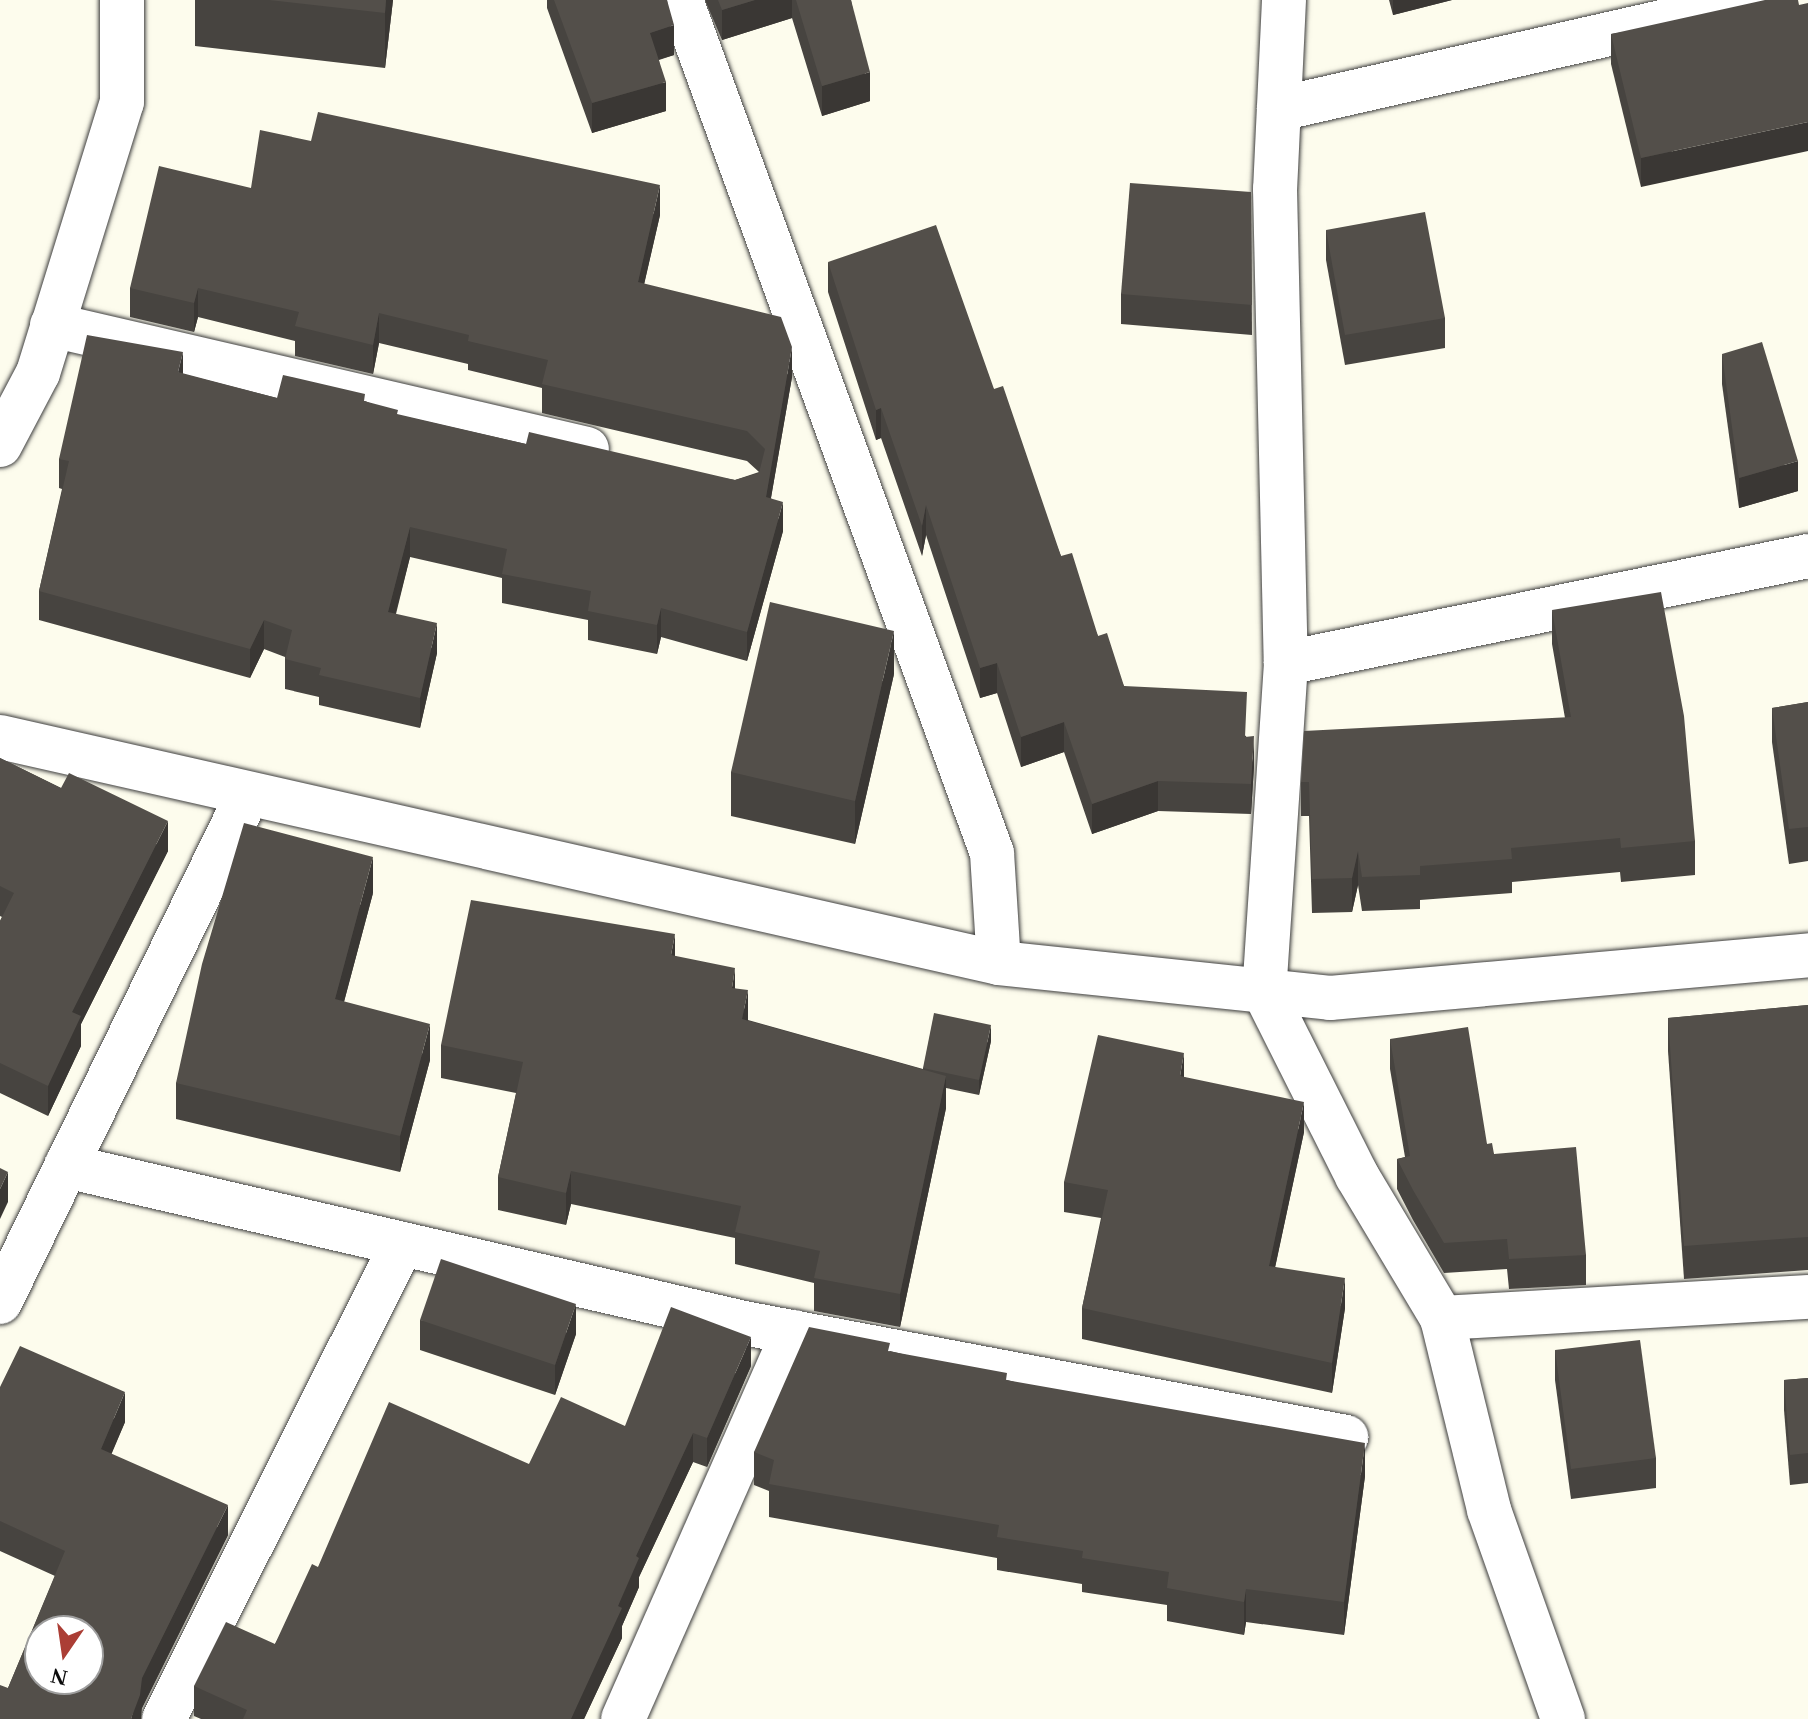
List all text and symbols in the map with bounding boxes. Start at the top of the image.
north arrow [24,1615,104,1695]
text: N [48,1663,69,1691]

